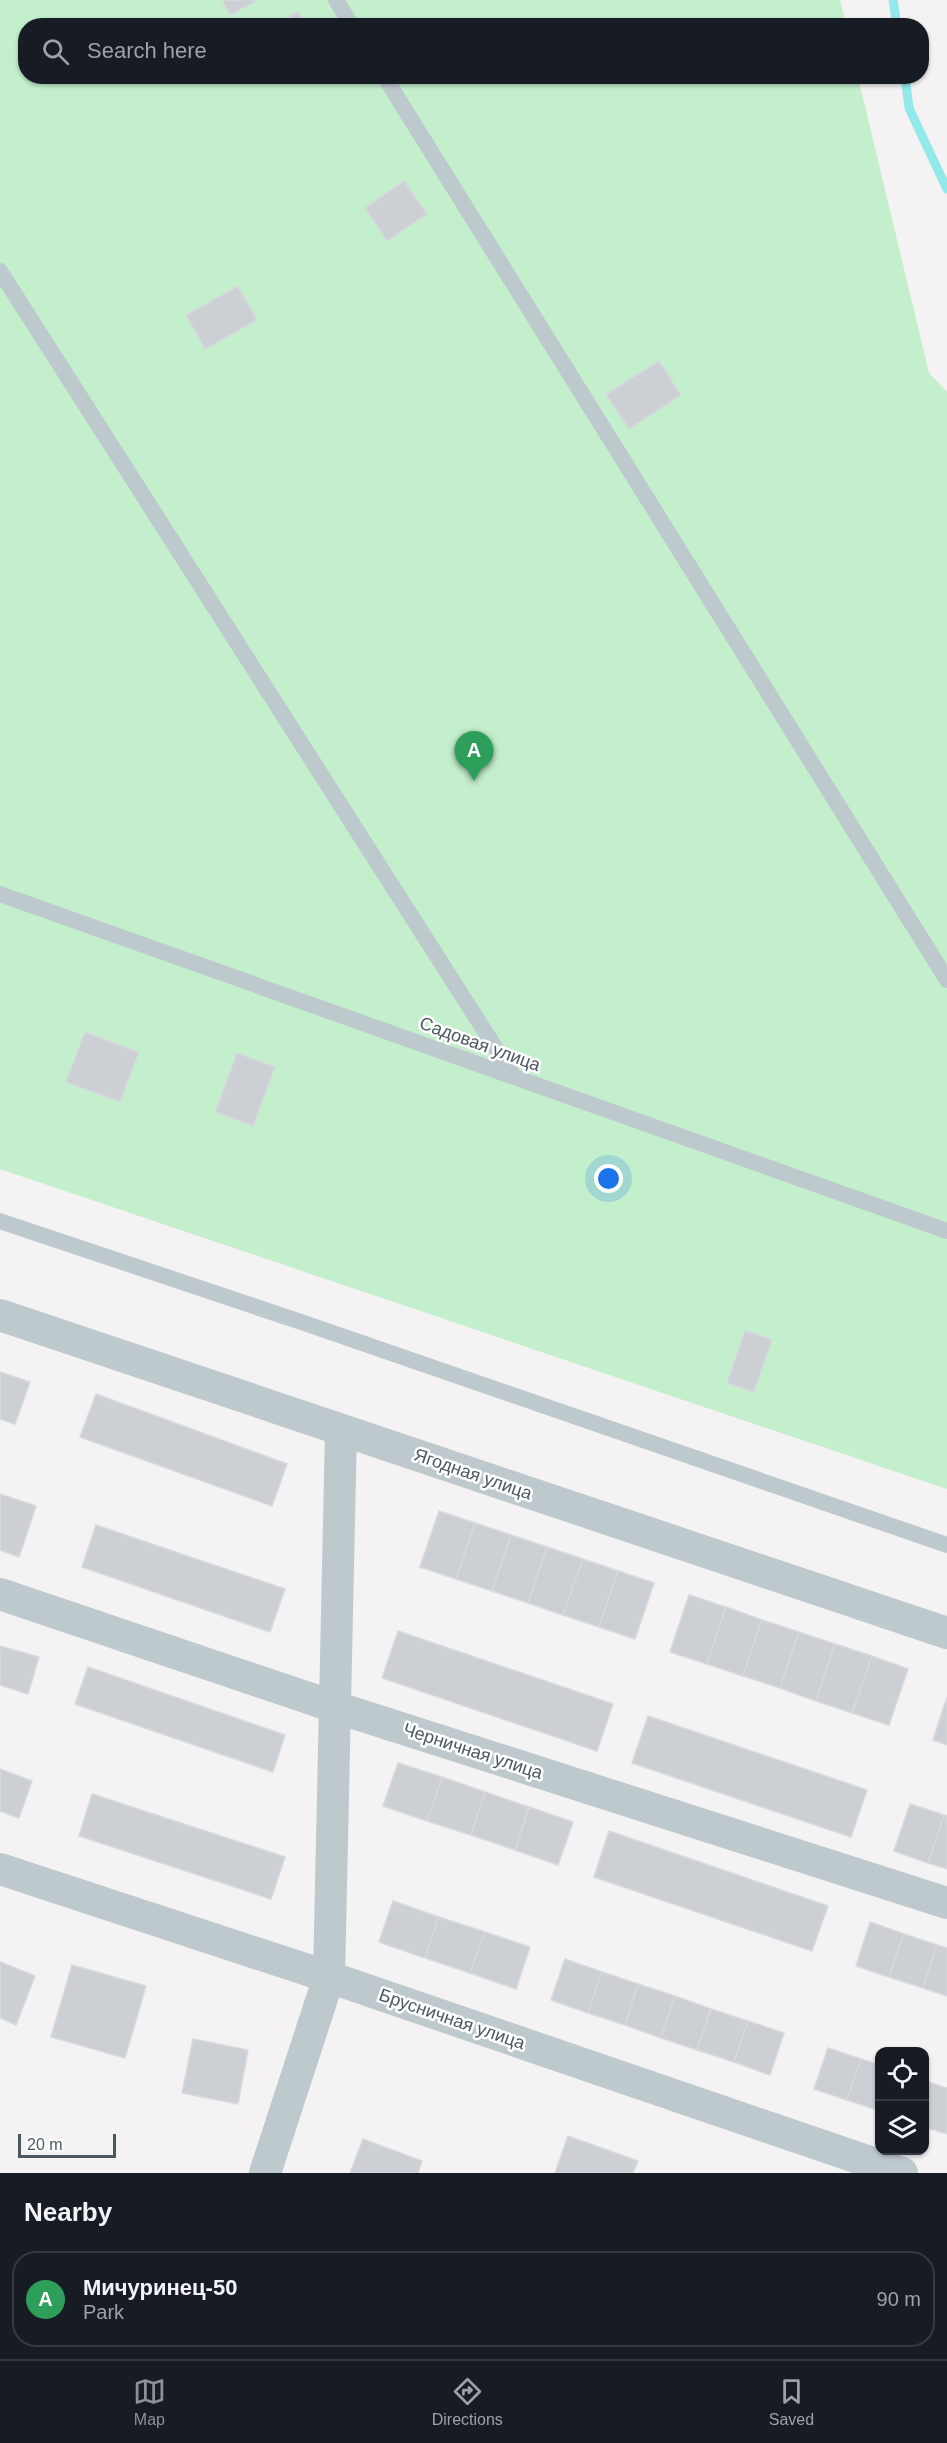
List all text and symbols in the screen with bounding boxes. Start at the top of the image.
search box [18,18,929,84]
icon: search [39,35,72,68]
text: Search here [87,38,207,63]
pin: A [454,732,494,781]
street label: Садовая улица [417,1013,544,1076]
your location [594,1164,623,1193]
street label: Ягодная улица [411,1444,536,1504]
street label: Черничная улица [401,1719,546,1783]
street label: Брусничная улица [376,1985,529,2054]
map controls [875,2047,929,2155]
button: locate [875,2047,929,2101]
button: layers [875,2101,929,2155]
scale bar [18,2131,116,2158]
text: 20 m [27,2136,63,2153]
text: Nearby [24,2197,112,2227]
text: Мичуринец-50 [83,2275,237,2300]
text: A [38,2288,53,2310]
text: 90 m [877,2288,921,2310]
text: Park [83,2301,124,2323]
tab: Map [133,2375,166,2429]
tab: Directions [432,2375,503,2429]
tab: Saved [769,2375,814,2429]

